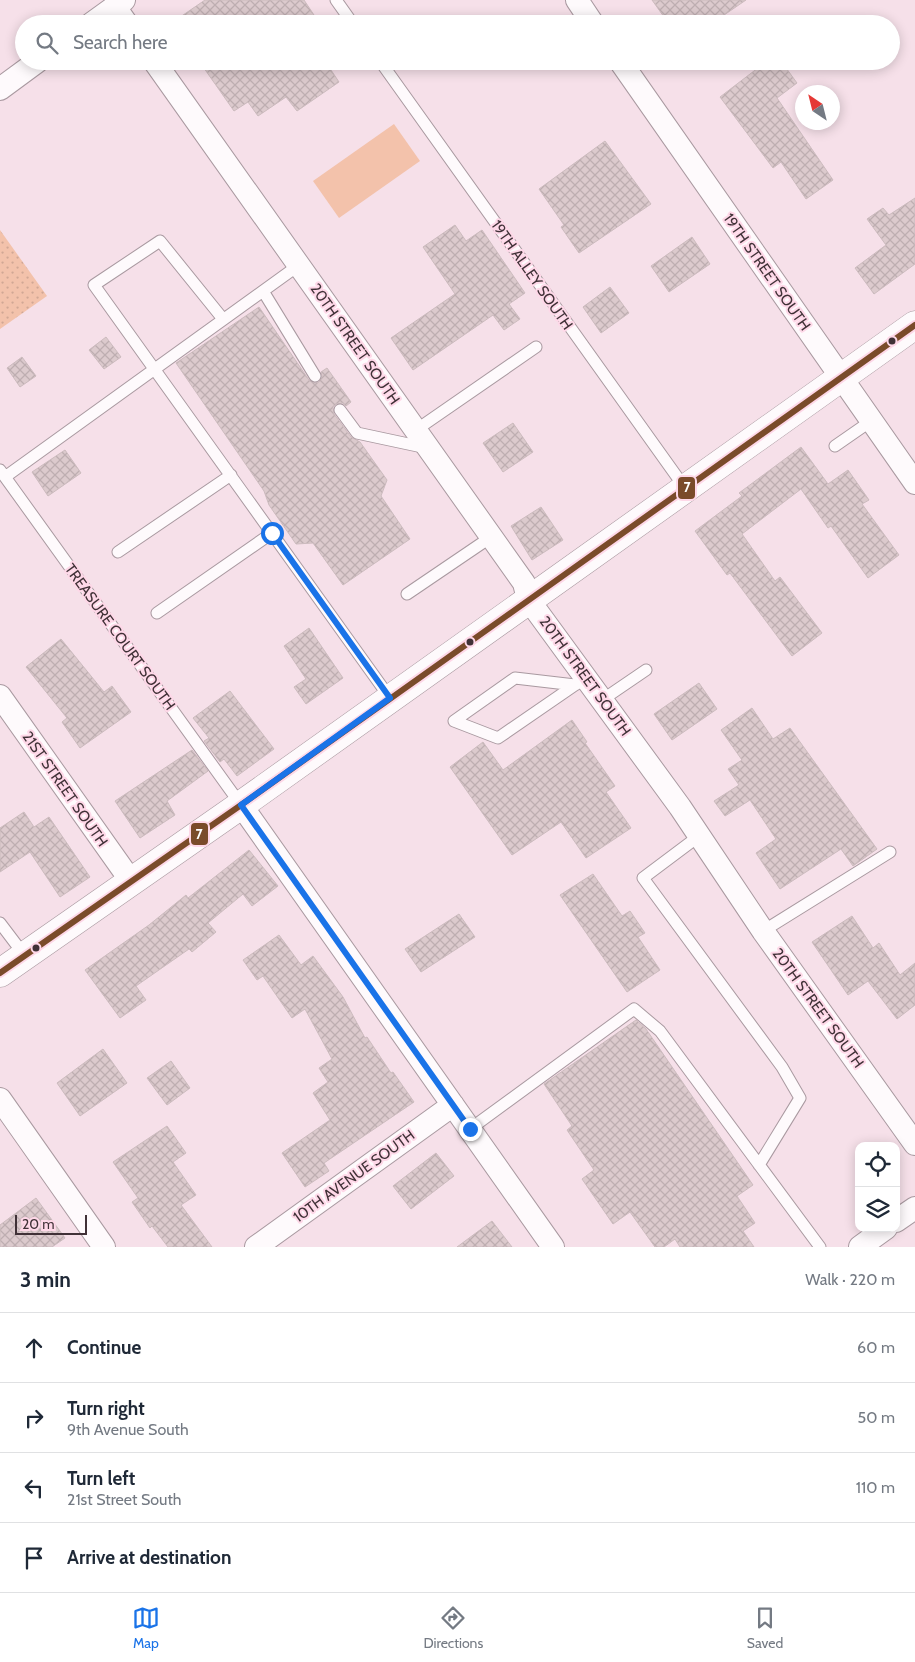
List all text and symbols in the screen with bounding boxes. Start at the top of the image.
search box [15,15,900,70]
icon: search [33,29,61,57]
text: Search here [73,31,167,54]
north arrow [795,85,840,130]
street label: 19TH STREET SOUTH [720,210,814,334]
street label: 19TH ALLEY SOUTH [487,217,577,333]
street label: 20TH STREET SOUTH [306,280,404,408]
unlabelled marker [887,336,897,346]
line badge: 7 [677,476,696,500]
text: 7 [683,478,691,496]
route start [261,522,284,545]
street label: TREASURE COURT SOUTH [61,560,179,714]
street label: 20TH STREET SOUTH [536,613,634,739]
unlabelled marker [465,637,475,647]
street label: 21ST STREET SOUTH [18,728,112,850]
line badge: 7 [190,822,209,846]
text: 7 [195,825,203,843]
unlabelled marker [31,943,41,953]
street label: 20TH STREET SOUTH [769,945,867,1071]
route end [459,1118,482,1141]
street label: 10TH AVENUE SOUTH [290,1126,418,1226]
map controls [855,1142,900,1232]
button: locate [855,1142,900,1187]
button: layers [855,1187,900,1232]
scale bar [15,1212,88,1235]
text: 20 m [22,1215,55,1233]
text: 3 min [20,1267,71,1292]
text: Walk · 220 m [805,1270,895,1289]
icon: ahead [20,1334,48,1362]
text: Continue [67,1336,141,1359]
text: 60 m [857,1338,895,1357]
text: Turn right [67,1397,145,1420]
icon: right [20,1404,48,1432]
text: 50 m [858,1408,895,1427]
text: 9th Avenue South [67,1420,189,1439]
text: Turn left [67,1467,135,1490]
icon: left [20,1474,48,1502]
text: 110 m [856,1478,895,1497]
text: 21st Street South [67,1490,182,1509]
icon: arrive [20,1544,48,1572]
text: Arrive at destination [67,1546,231,1569]
tab: Map [132,1604,160,1652]
tab: Directions [423,1604,483,1652]
tab: Saved [747,1604,783,1652]

